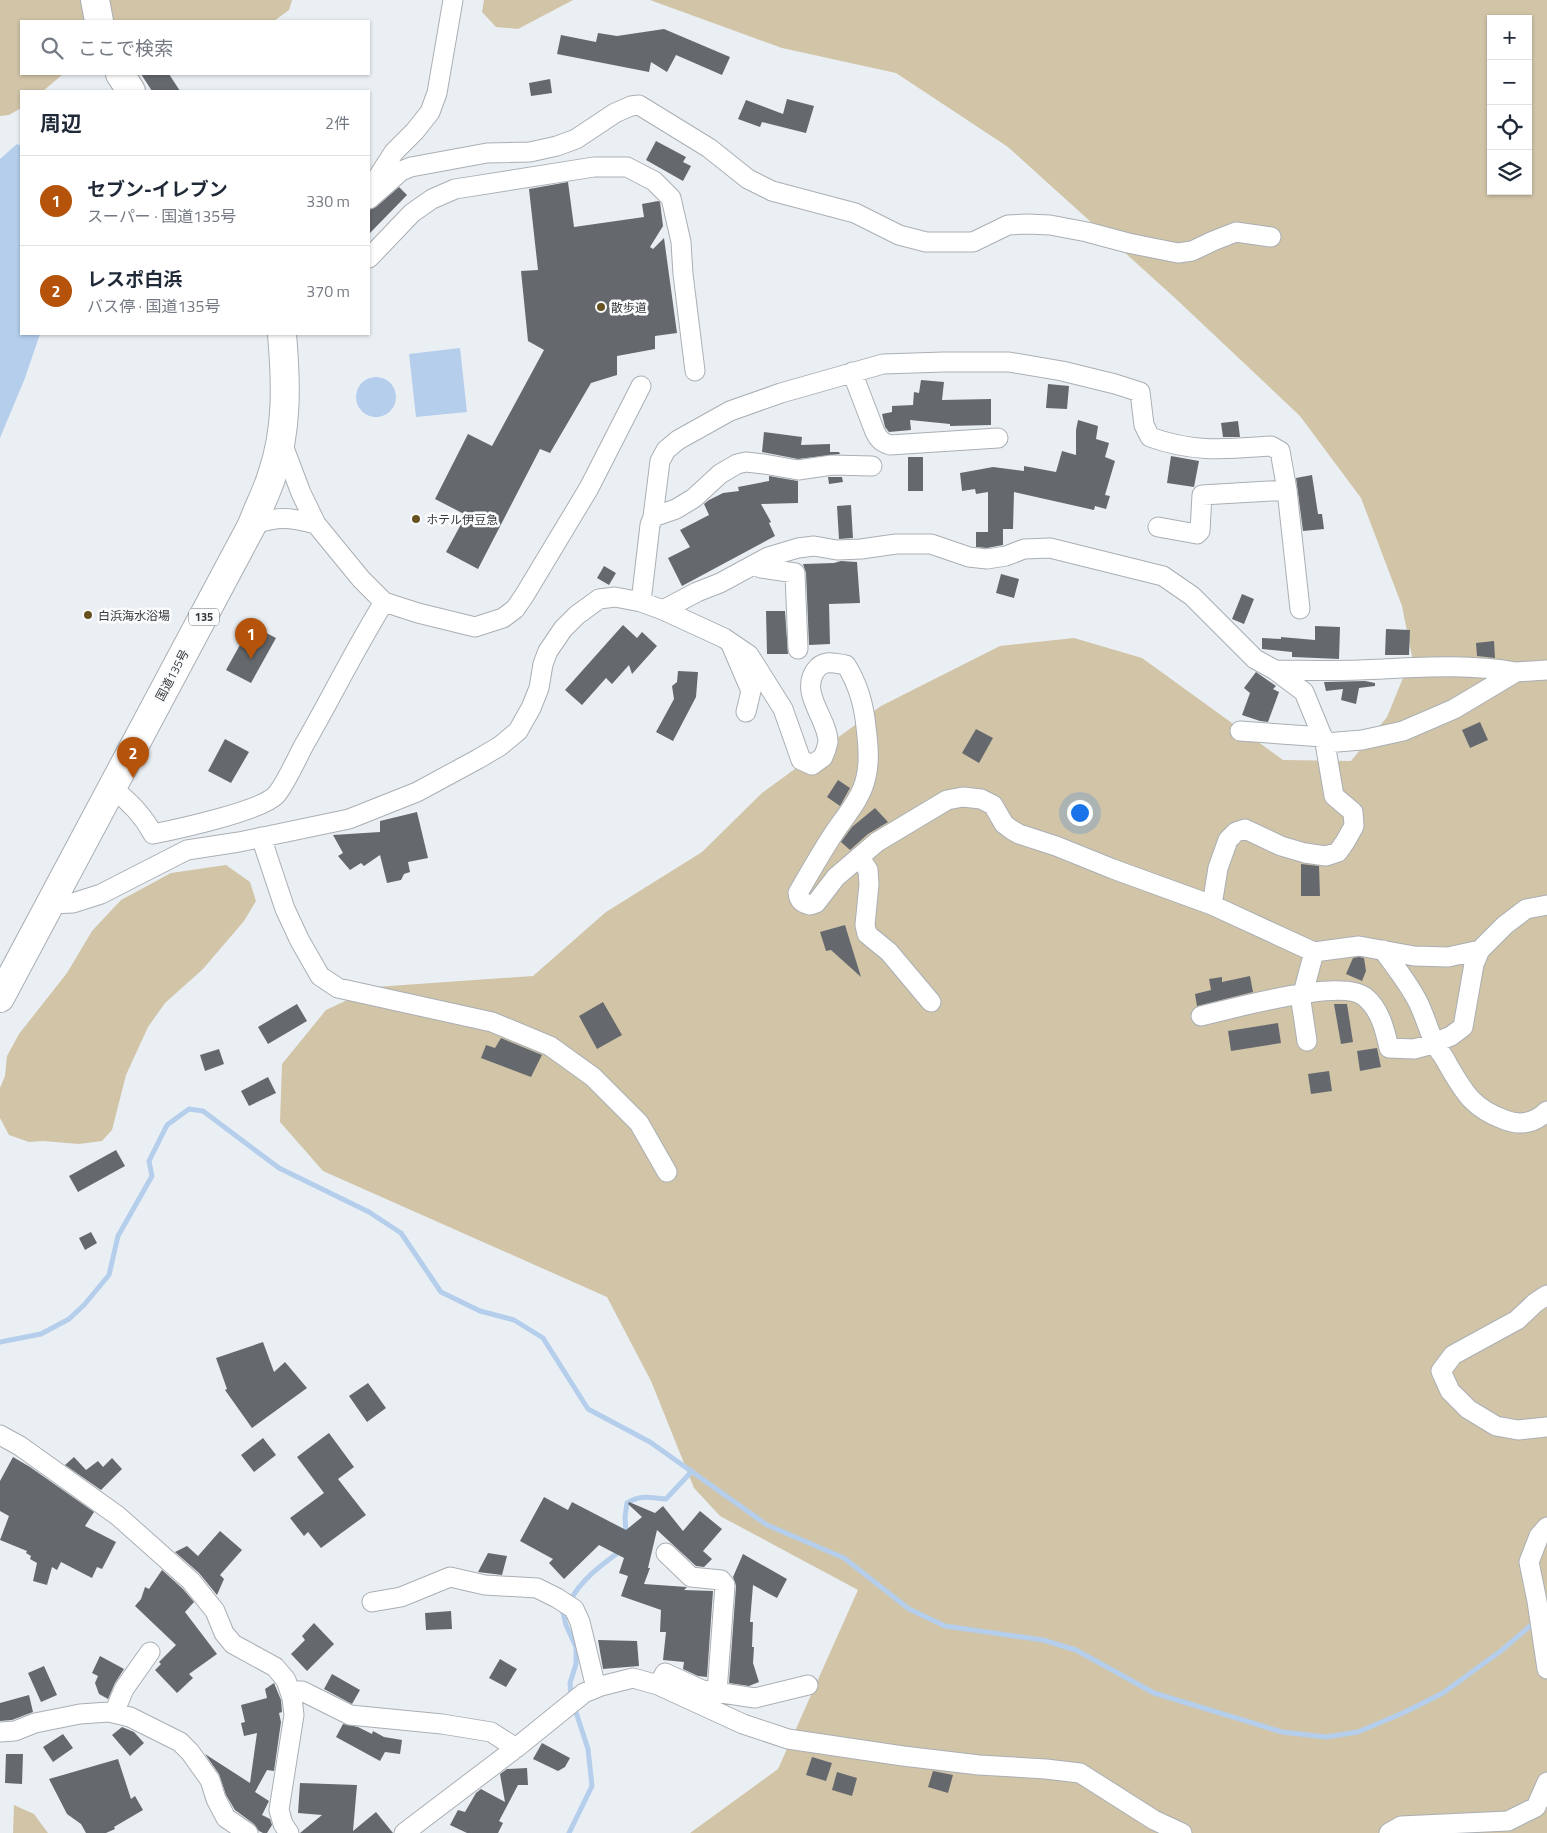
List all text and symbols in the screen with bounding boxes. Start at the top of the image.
map controls [1487,15,1532,195]
button: + [1487,15,1532,60]
search box [20,20,370,75]
text: ここで検索 [78,33,173,62]
icon: search [38,34,66,62]
button: − [1487,60,1532,105]
button: locate [1487,105,1532,150]
text: 周辺 [40,107,82,139]
text: 2件 [325,111,350,135]
button: layers [1487,150,1532,195]
text: セブン-イレブン [87,174,228,203]
text: 1 [52,189,60,213]
text: 330 m [306,189,350,213]
text: スーパー · 国道135号 [87,204,236,228]
text: レスポ白浜 [87,264,182,293]
text: 2 [52,279,60,303]
text: 370 m [306,279,350,303]
text: バス停 · 国道135号 [87,294,220,318]
place label: 散歩道 [611,298,647,317]
marker: 散歩道 [595,301,607,313]
place label: ホテル伊豆急 [426,510,498,529]
marker: ホテル伊豆急 [410,513,422,525]
place label: 白浜海水浴場 [98,606,170,625]
road number: 135 [189,608,219,626]
marker: 白浜海水浴場 [82,609,94,621]
pin: 1 [235,618,267,659]
street label: 国道135号 [150,646,194,704]
pin: 2 [117,737,149,778]
your location [1067,800,1093,826]

